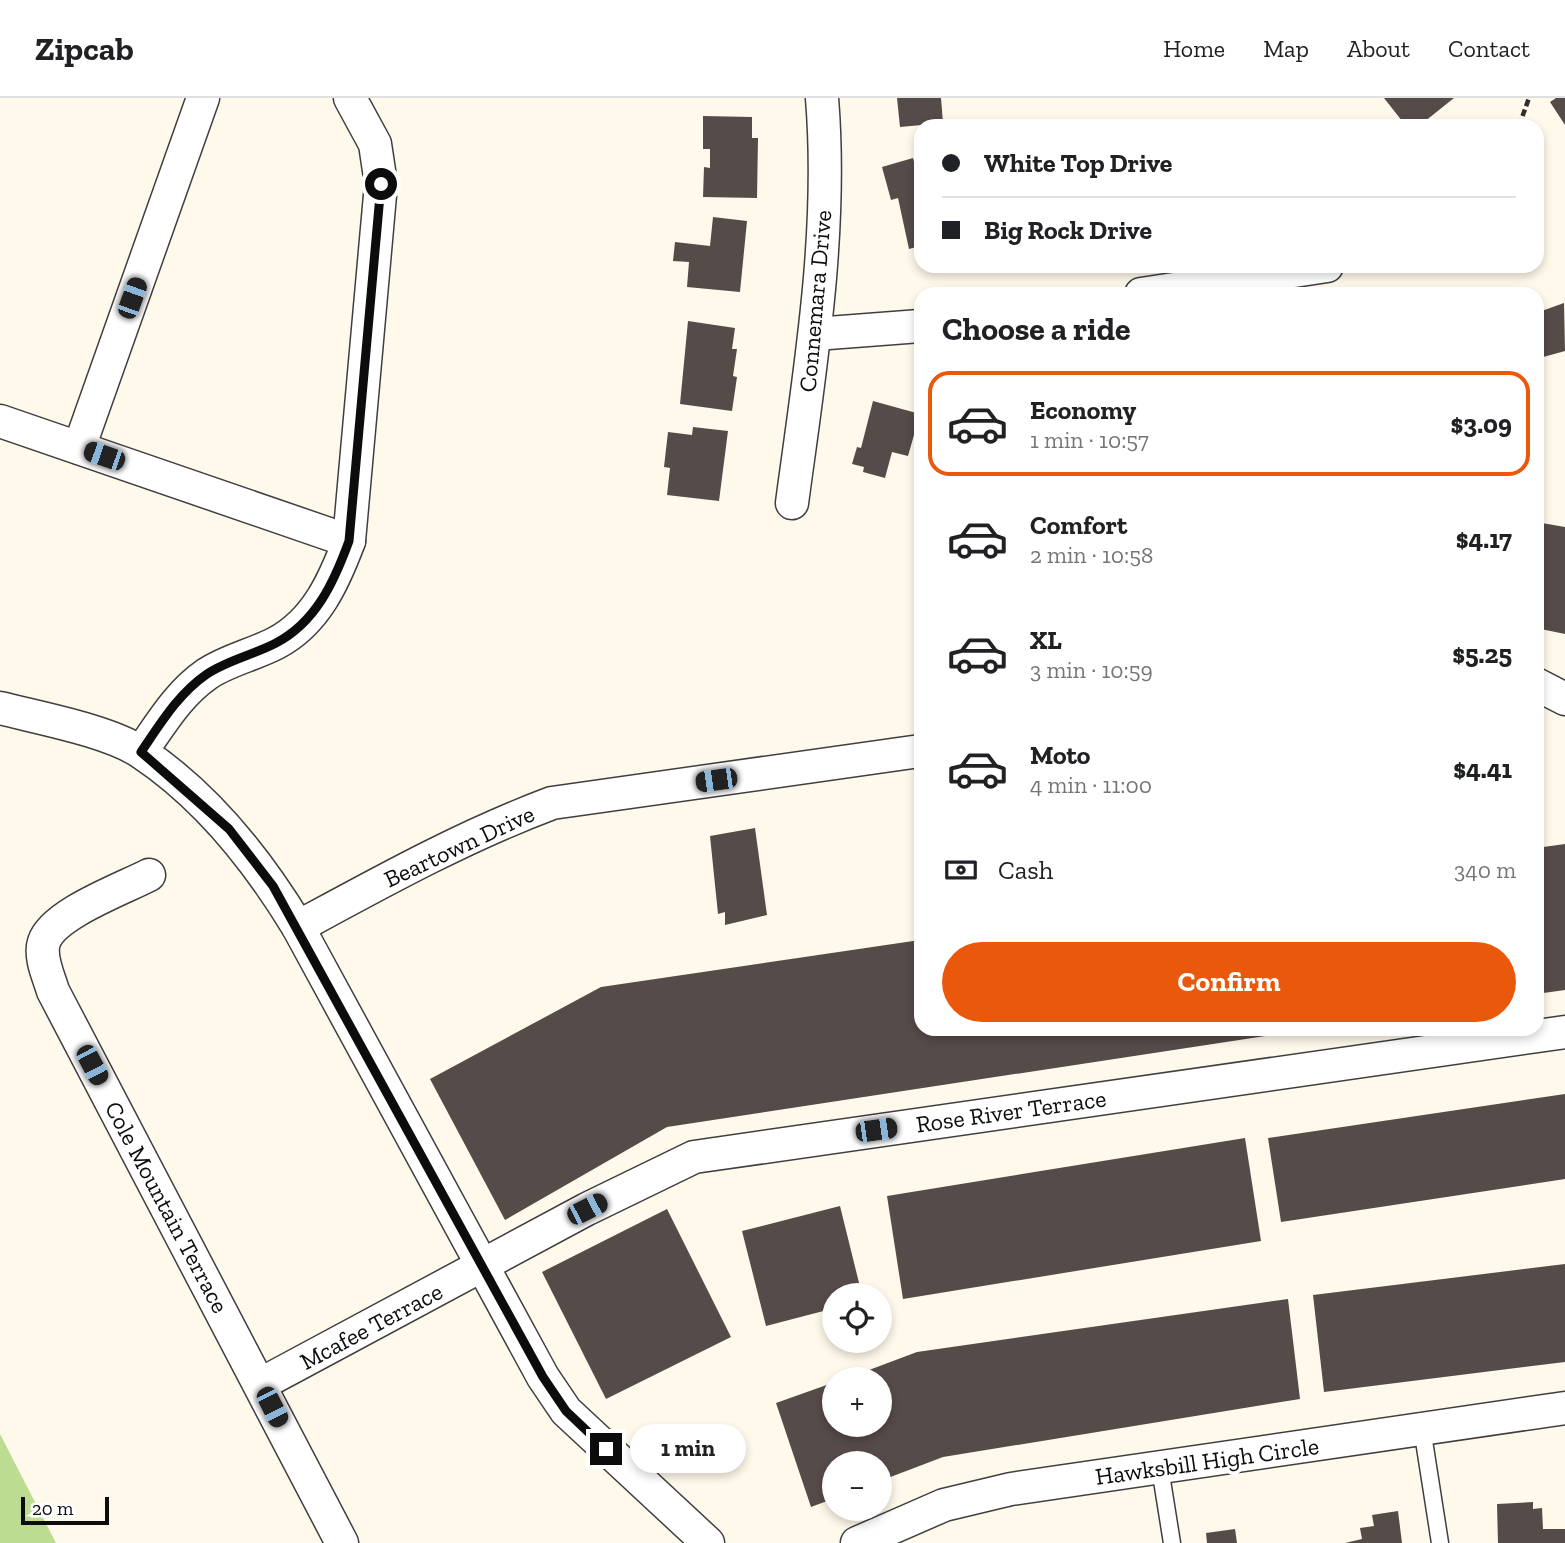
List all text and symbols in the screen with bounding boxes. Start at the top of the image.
text: Zipcab [35,29,134,68]
text: Home [1163,34,1225,63]
text: Map [1263,34,1309,63]
text: About [1347,34,1410,63]
text: Contact [1448,34,1530,63]
text: White Top Drive [984,147,1172,179]
route start [365,168,397,200]
street label: Connemara Drive [793,209,837,393]
text: Big Rock Drive [984,214,1152,246]
car [115,275,150,321]
text: Choose a ride [942,310,1130,348]
icon: car [946,392,1009,455]
text: Economy [1030,394,1136,426]
text: $3.09 [1451,408,1512,440]
text: 1 min · 10:57 [1030,426,1149,454]
car [81,439,128,473]
icon: car [946,507,1009,570]
text: Comfort [1030,509,1127,541]
text: $4.17 [1456,523,1512,555]
text: 2 min · 10:58 [1030,541,1153,569]
icon: car [946,622,1009,685]
text: XL [1030,624,1062,656]
text: $5.25 [1452,638,1512,670]
text: 3 min · 10:59 [1030,656,1153,684]
icon: car [946,737,1009,800]
text: Moto [1030,739,1090,771]
text: $4.41 [1453,753,1512,785]
car [694,767,739,793]
text: 4 min · 11:00 [1030,771,1152,799]
street label: Beartown Drive [379,799,539,893]
icon: cash [942,851,980,889]
text: Cash [998,854,1053,886]
text: 340 m [1454,856,1516,884]
button: Confirm [942,942,1516,1022]
car [73,1042,112,1088]
street label: Rose River Terrace [914,1083,1108,1139]
street label: Cole Mountain Terrace [99,1096,235,1318]
car [854,1117,899,1143]
car [564,1190,611,1228]
street label: Mcafee Terrace [295,1276,447,1376]
map controls [822,1283,892,1521]
button: locate [822,1283,892,1353]
button: + [822,1367,892,1437]
car [254,1384,291,1430]
callout: 1 min [630,1424,746,1474]
street label: Hawksbill High Circle [1093,1431,1321,1491]
route end [590,1433,622,1465]
text: 1 min [661,1434,715,1462]
button: − [822,1451,892,1521]
scale bar [21,1494,108,1526]
text: 20 m [32,1497,73,1520]

